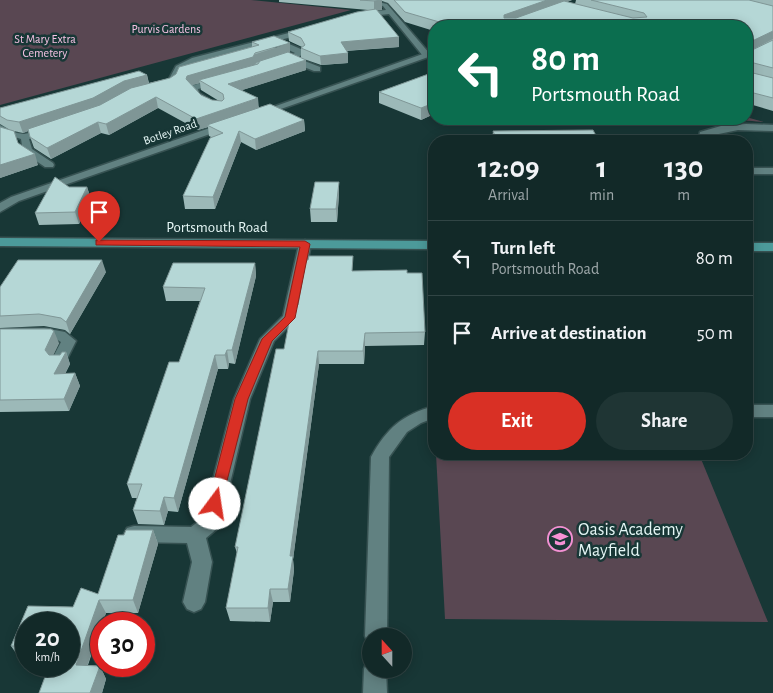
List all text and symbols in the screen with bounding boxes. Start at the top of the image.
park label: Purvis Gardens [131,23,201,35]
park label: St Mary Extra Cemetery [14,33,76,60]
icon: left [448,40,513,105]
text: 80 m [531,42,600,77]
text: Portsmouth Road [531,83,680,105]
street label: Botley Road [142,117,199,148]
text: 12:09 [478,153,540,183]
text: 1 [596,153,607,183]
text: 130 [664,153,703,183]
text: Arrival [488,187,529,203]
text: min [589,187,614,203]
text: m [677,187,690,203]
pin [78,191,120,242]
icon: arrive [85,198,113,226]
street label: Portsmouth Road [166,220,268,235]
text: Turn left [491,239,555,258]
icon: left [448,244,476,272]
text: 80 m [696,249,733,268]
text: Portsmouth Road [491,261,599,277]
icon: arrive [448,319,476,347]
text: Arrive at destination [491,324,647,343]
text: 50 m [697,324,733,343]
button: Exit [448,392,586,450]
button: Share [596,392,733,450]
position arrow [188,477,240,529]
place label: Oasis Academy Mayfield [578,521,683,560]
school or university icon: Oasis Academy Mayfield [547,526,573,552]
speed limit sign: 30 [90,612,155,677]
text: 20 [35,626,60,651]
north arrow [362,628,412,678]
map controls [362,628,412,678]
text: km/h [35,651,60,663]

